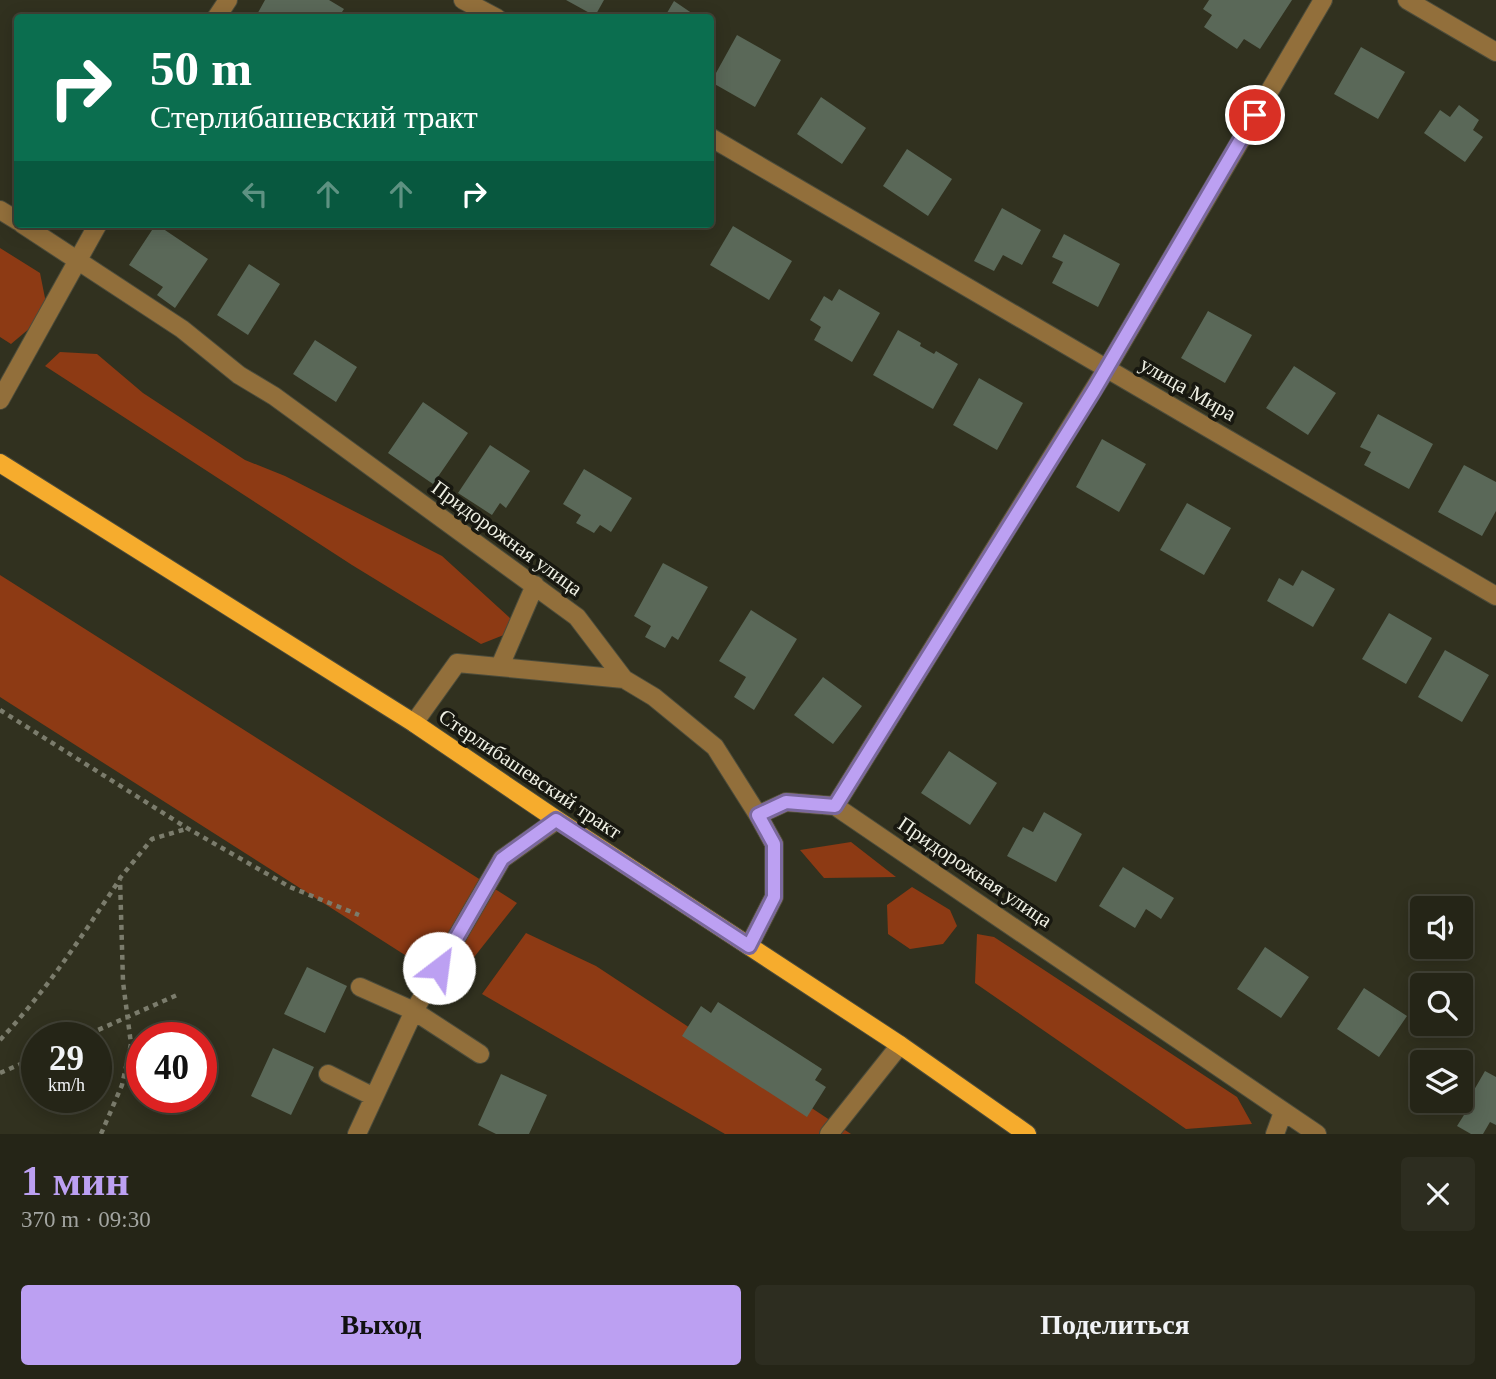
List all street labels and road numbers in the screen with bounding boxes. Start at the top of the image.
street label: улица Мира [1136,352,1241,426]
street label: Придорожная улица [427,475,588,601]
street label: Стерлибашевский тракт [434,704,626,844]
street label: Придорожная улица [894,812,1057,933]

